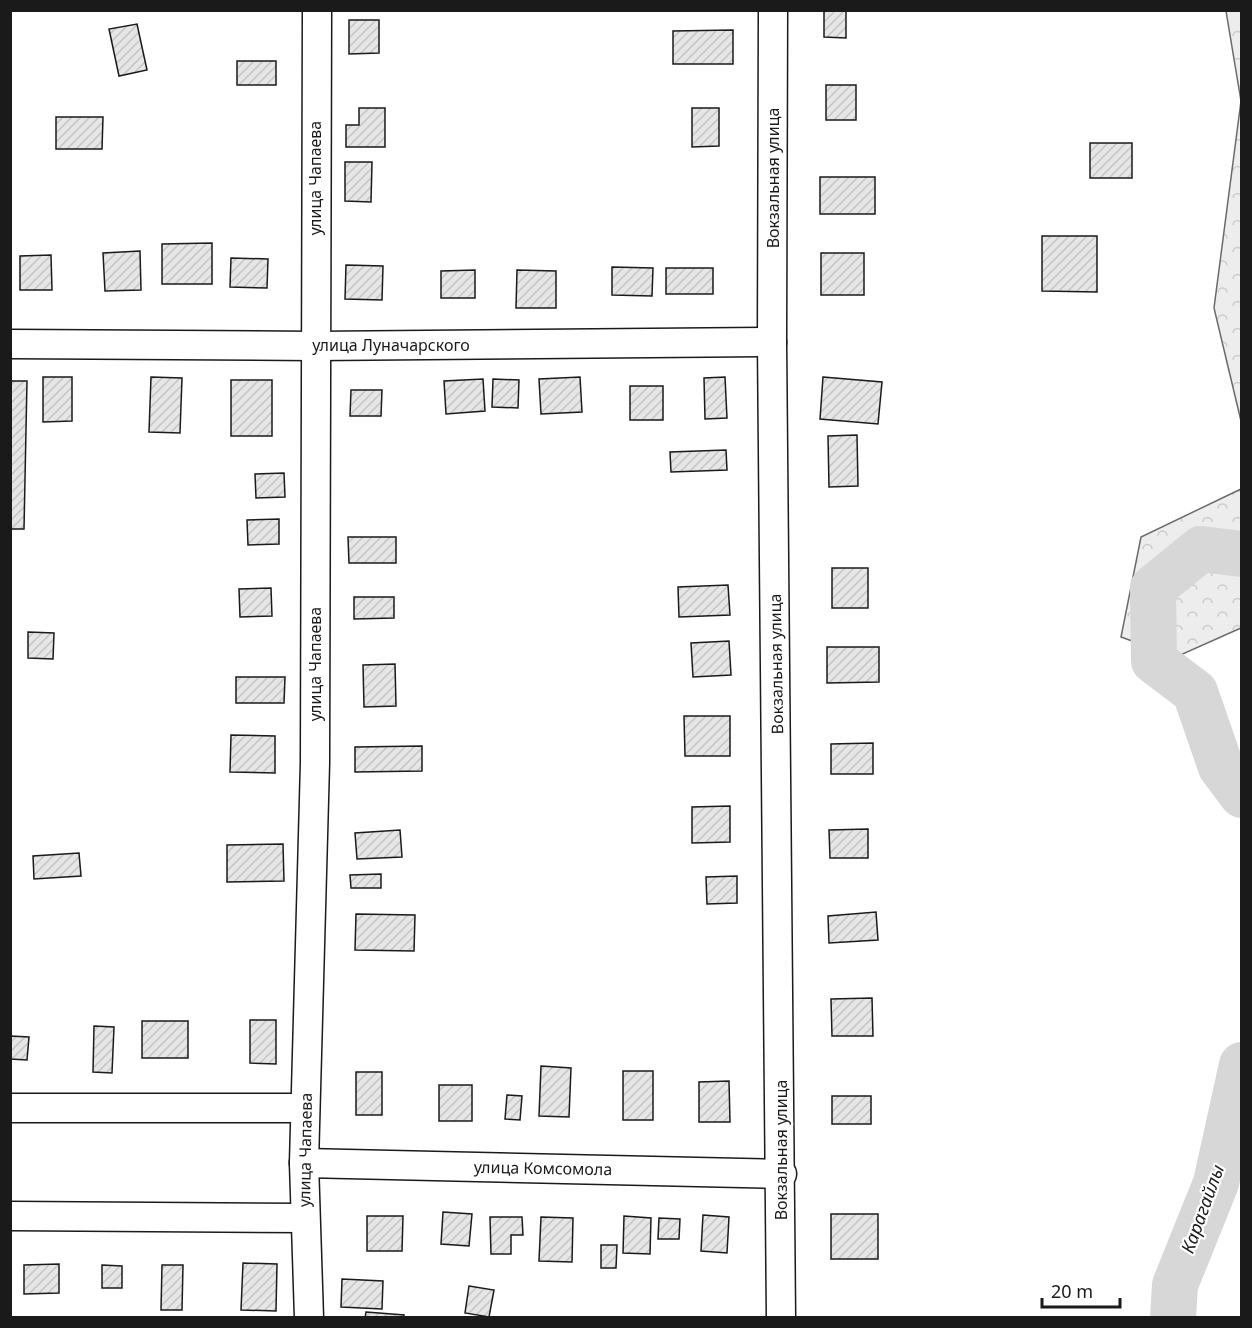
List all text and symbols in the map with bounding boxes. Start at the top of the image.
street label: Вокзальная улица [762,108,784,248]
street label: улица Чапаева [304,121,326,235]
street label: улица Луначарского [312,334,470,356]
street label: Вокзальная улица [764,593,788,735]
street label: улица Чапаева [304,607,326,721]
street label: Вокзальная улица [770,1080,792,1220]
street label: улица Чапаева [293,1093,317,1207]
street label: улица Комсомола [474,1156,612,1180]
water label: Карагайлы [1175,1161,1229,1256]
scale bar [1042,1271,1120,1309]
text: 20 m [1051,1279,1093,1303]

